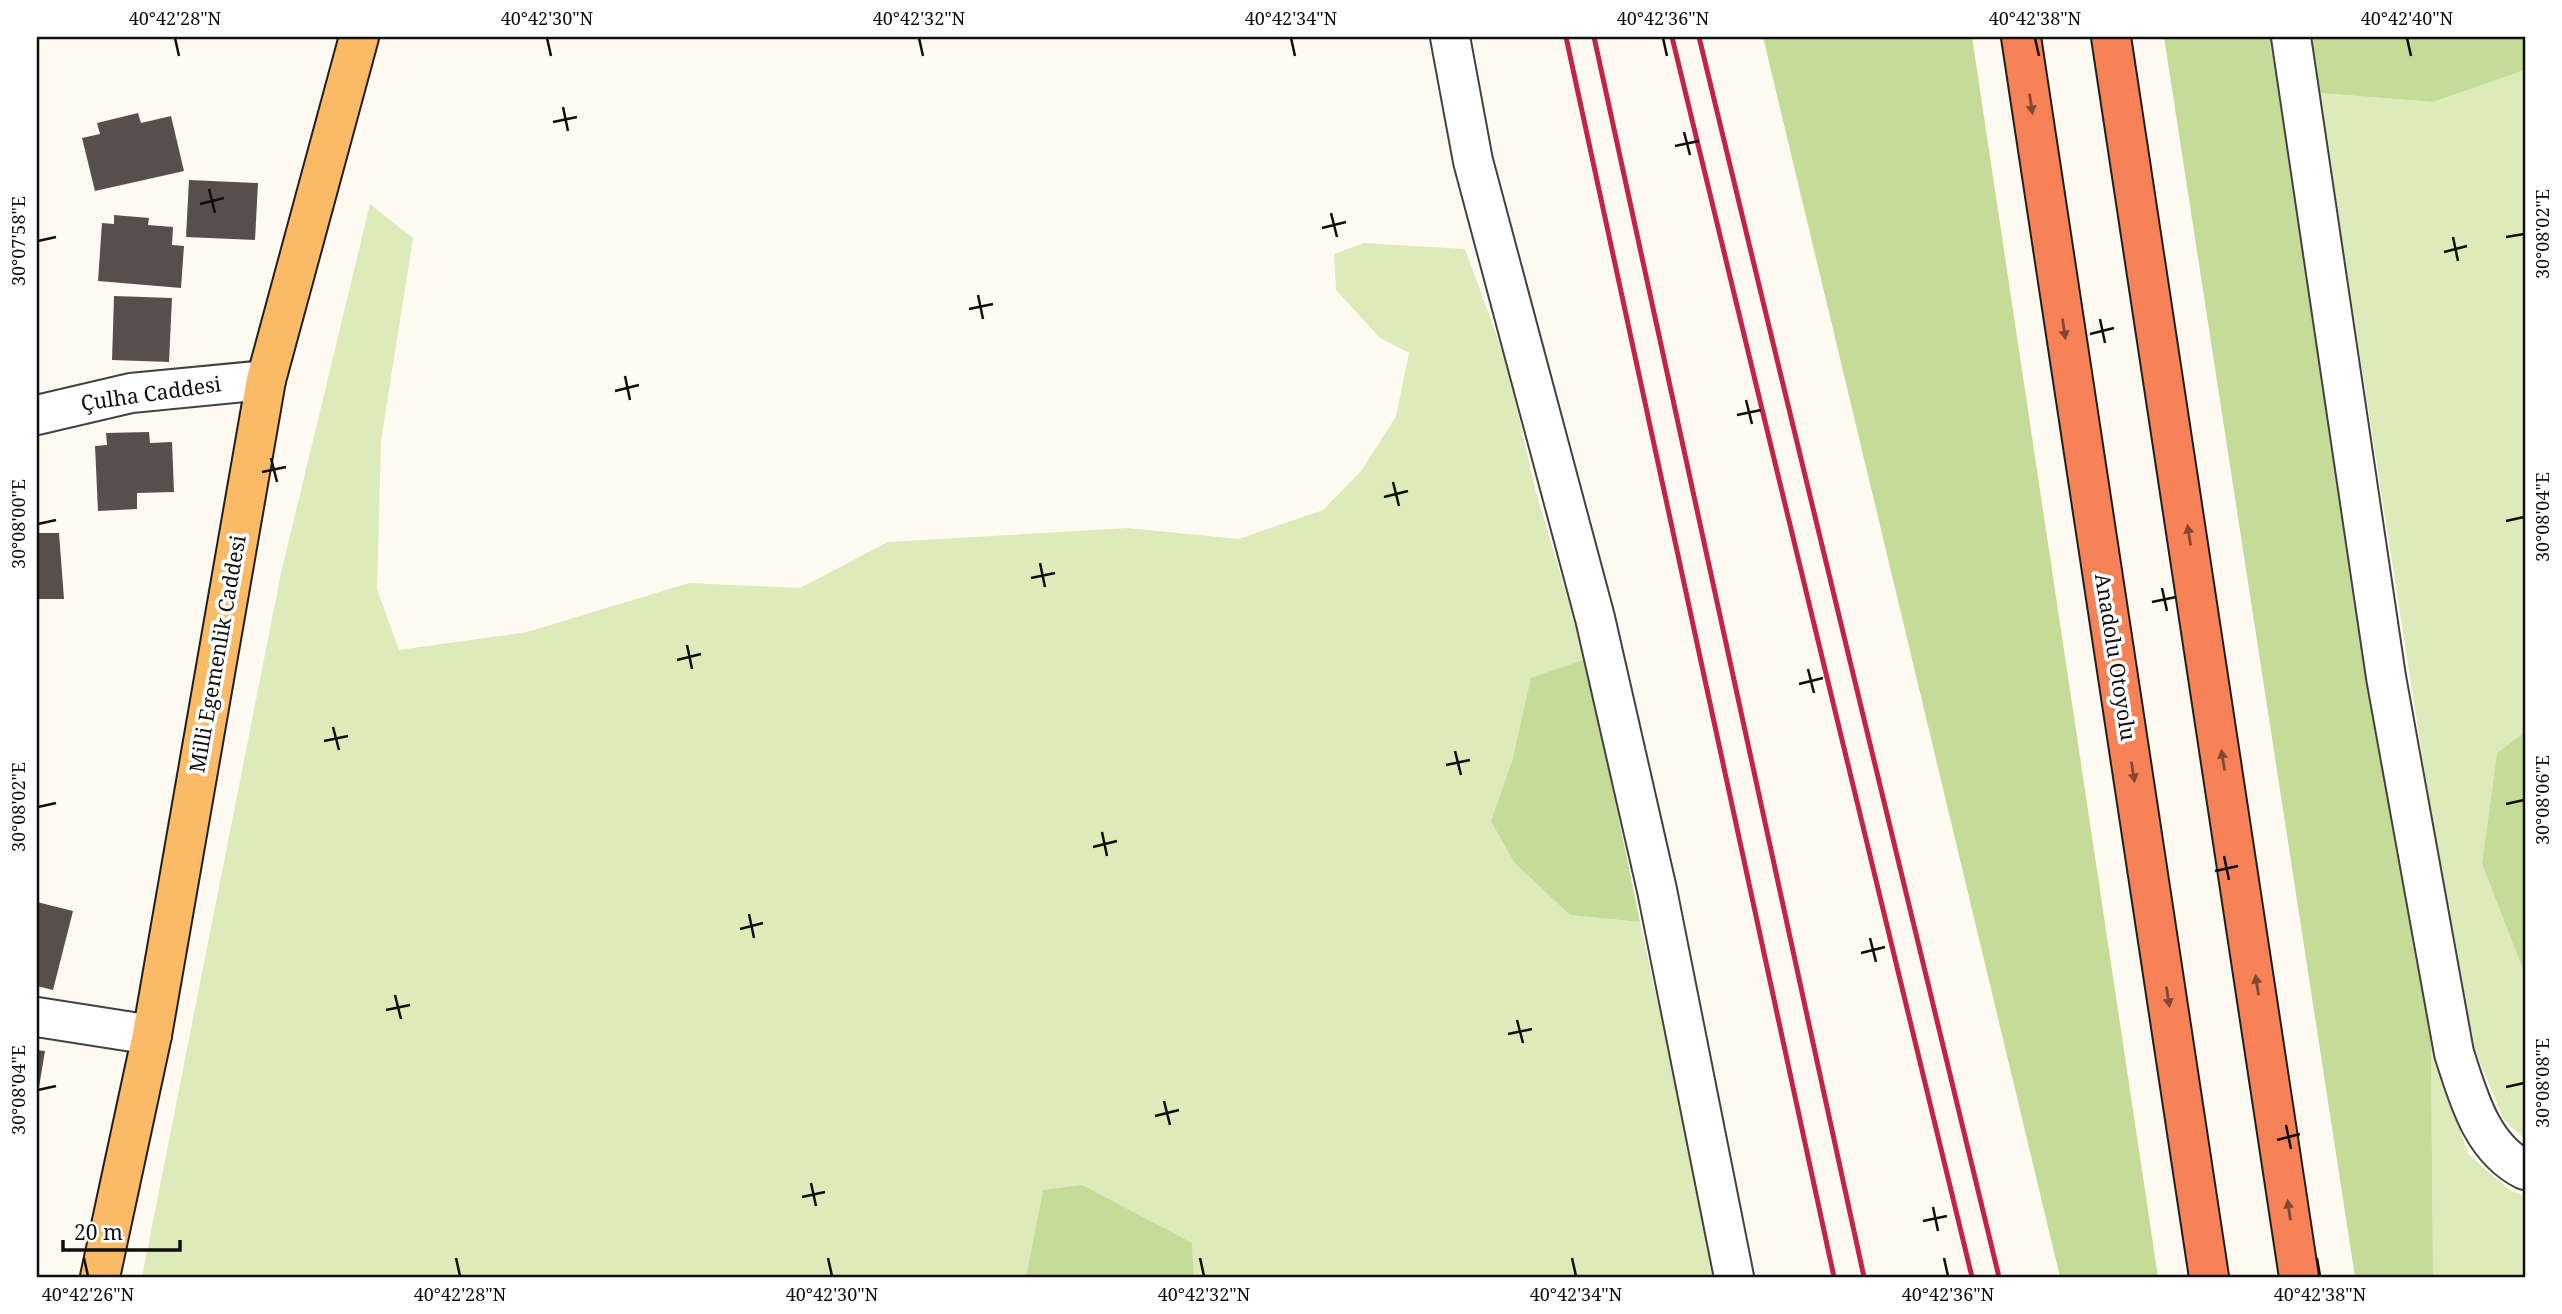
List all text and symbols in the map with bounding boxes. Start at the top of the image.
text: 40°42'28"N [129,6,222,30]
text: 40°42'30"N [501,6,594,30]
text: 40°42'32"N [873,6,966,30]
text: 40°42'34"N [1245,6,1338,30]
text: 40°42'36"N [1617,6,1710,30]
text: 40°42'38"N [1989,6,2082,30]
text: 40°42'40"N [2361,6,2454,30]
one-way arrow [2026,93,2037,115]
text: 30°08'02"E [2530,189,2554,279]
text: 30°07'58"E [6,196,30,286]
one-way arrow [2059,318,2070,340]
street label: Çulha Caddesi [79,369,223,417]
text: 30°08'04"E [2530,472,2554,562]
text: 30°08'00"E [6,479,30,569]
one-way arrow [2183,524,2194,546]
street label: Milli Egemenlik Caddesi [182,533,252,775]
street label: Anadolu Otoyolu [2089,571,2143,742]
one-way arrow [2217,748,2228,770]
text: 30°08'06"E [2530,755,2554,845]
one-way arrow [2127,761,2138,783]
text: 30°08'02"E [6,762,30,852]
one-way arrow [2251,973,2262,995]
one-way arrow [2163,986,2174,1008]
text: 30°08'08"E [2530,1038,2554,1128]
text: 30°08'04"E [6,1045,30,1135]
one-way arrow [2284,1199,2295,1221]
scale bar [63,1209,180,1253]
text: 20 m [74,1218,123,1246]
text: 40°42'26"N [42,1282,135,1306]
text: 40°42'28"N [414,1282,507,1306]
text: 40°42'30"N [786,1282,879,1306]
text: 40°42'32"N [1158,1282,1251,1306]
text: 40°42'34"N [1530,1282,1623,1306]
text: 40°42'36"N [1902,1282,1995,1306]
text: 40°42'38"N [2274,1282,2367,1306]

